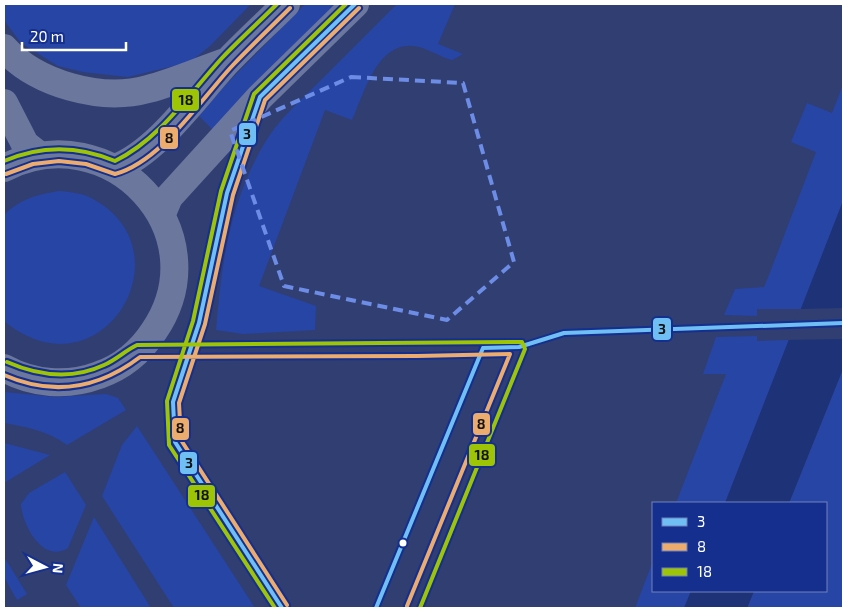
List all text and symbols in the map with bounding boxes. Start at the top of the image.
scale bar [22,20,126,52]
text: 20 m [30,27,64,45]
line badge: 18 [171,88,200,112]
text: 18 [179,91,193,108]
line badge: 3 [238,122,257,146]
text: 3 [243,125,251,142]
line badge: 8 [159,126,179,150]
text: 8 [165,129,173,146]
line badge: 3 [652,317,672,341]
text: 3 [658,320,666,337]
line badge: 8 [472,412,491,436]
text: 8 [477,415,485,432]
line badge: 8 [171,417,190,441]
text: 8 [176,419,184,436]
line badge: 18 [468,443,496,467]
text: 18 [475,446,489,463]
line badge: 3 [179,451,198,475]
text: 3 [185,454,193,471]
line badge: 18 [187,484,216,508]
text: 18 [195,486,209,503]
legend [652,502,827,592]
text: 3 [697,512,705,530]
text: 8 [697,537,706,555]
unlabelled marker [398,538,408,548]
north arrow [20,542,70,592]
text: N [49,562,67,574]
text: 18 [697,562,712,580]

